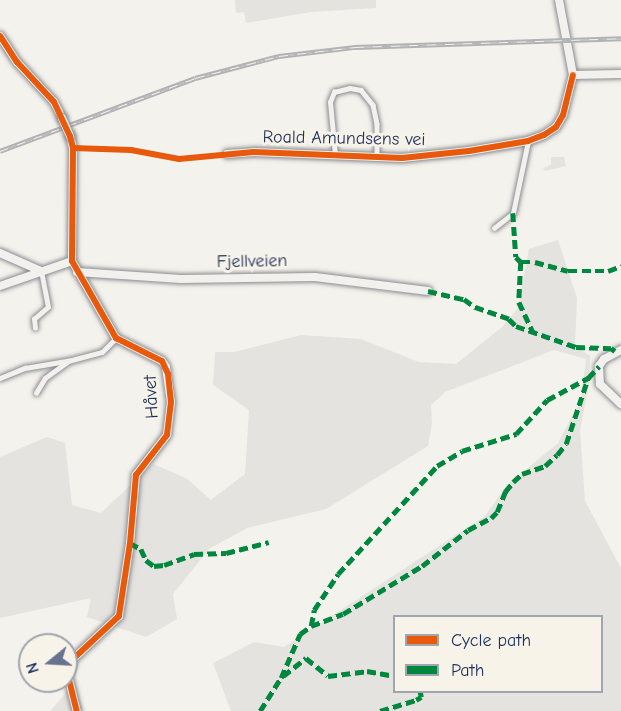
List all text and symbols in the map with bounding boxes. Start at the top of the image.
street label: Roald Amundsens vei [262,127,426,151]
street label: Fjellveien [216,251,288,273]
street label: Håvet [140,375,164,419]
legend [393,615,603,693]
text: Cycle path [451,630,531,651]
north arrow [18,633,78,693]
text: N [23,660,43,676]
text: Path [451,660,484,681]

